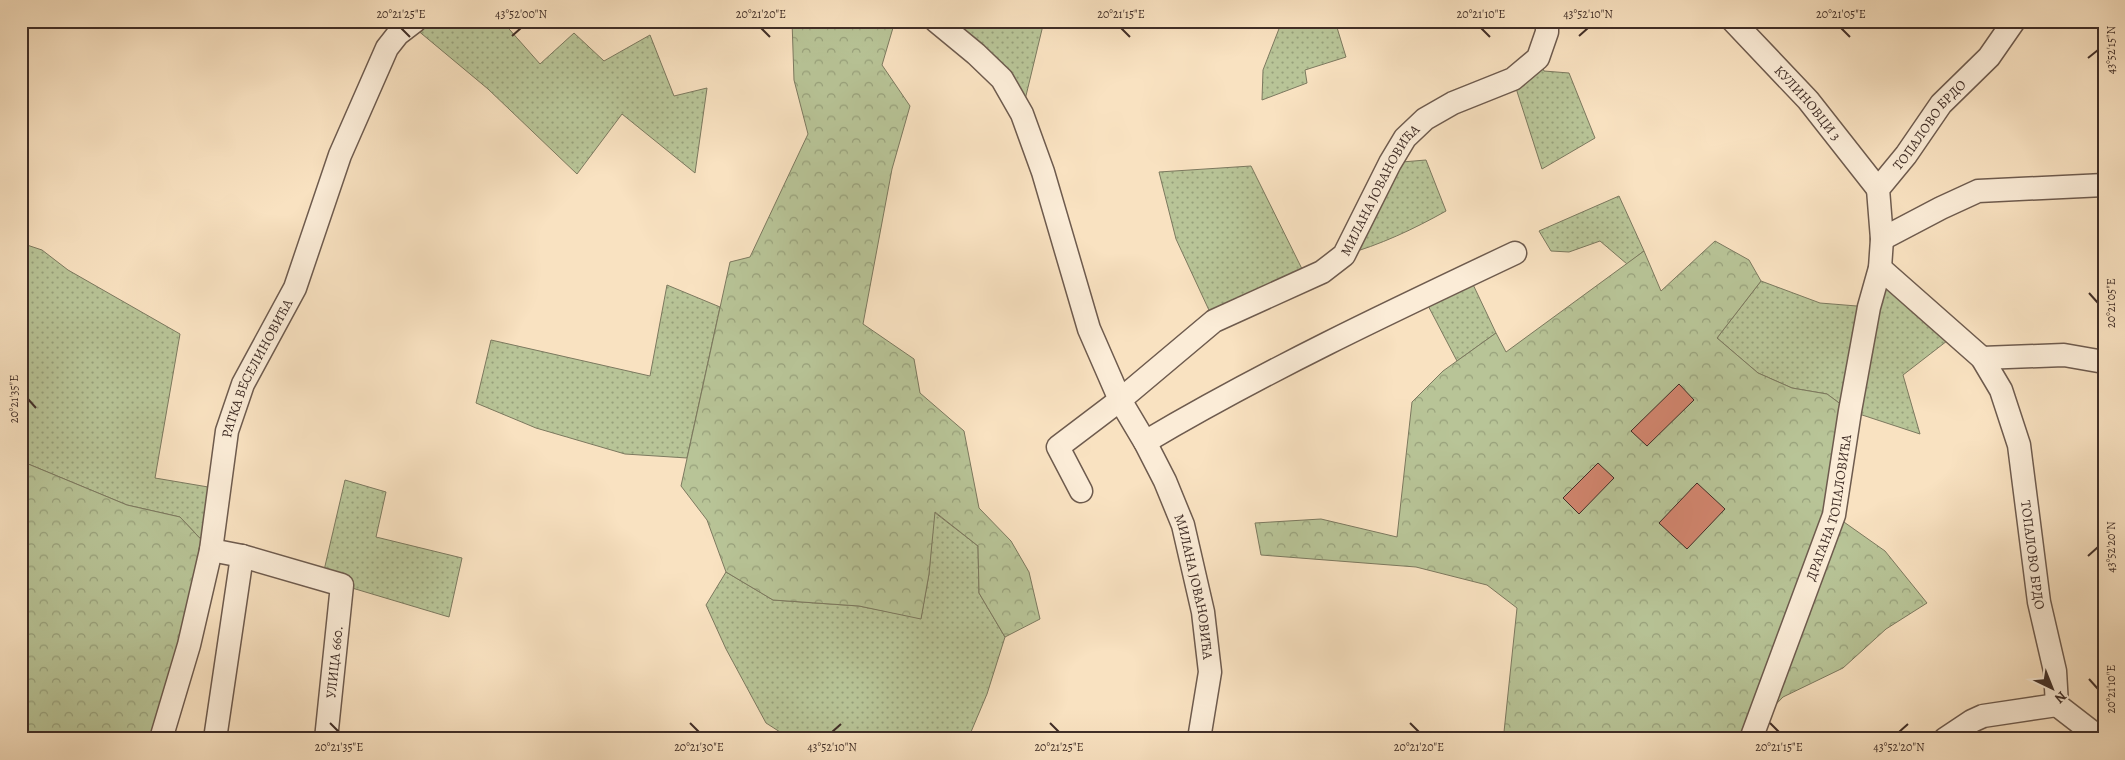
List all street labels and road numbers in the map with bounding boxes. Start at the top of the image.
street label: КУЛИНОВЦИ 3 [1770,61,1845,145]
street label: ТОПАЛОВО БРДО [1889,75,1971,174]
street label: МИЛАНА ЈОВАНОВИЋА [1336,120,1424,259]
street label: РАТКА ВЕСЕЛИНОВИЋА [217,295,298,439]
street label: ДРАГАНА ТОПАЛОВИЋА [1802,432,1856,583]
street label: ТОПАЛОВО БРДО [2016,499,2050,612]
street label: МИЛАНА ЈОВАНОВИЋА [1169,511,1218,661]
street label: УЛИЦА 660. [321,625,348,699]

